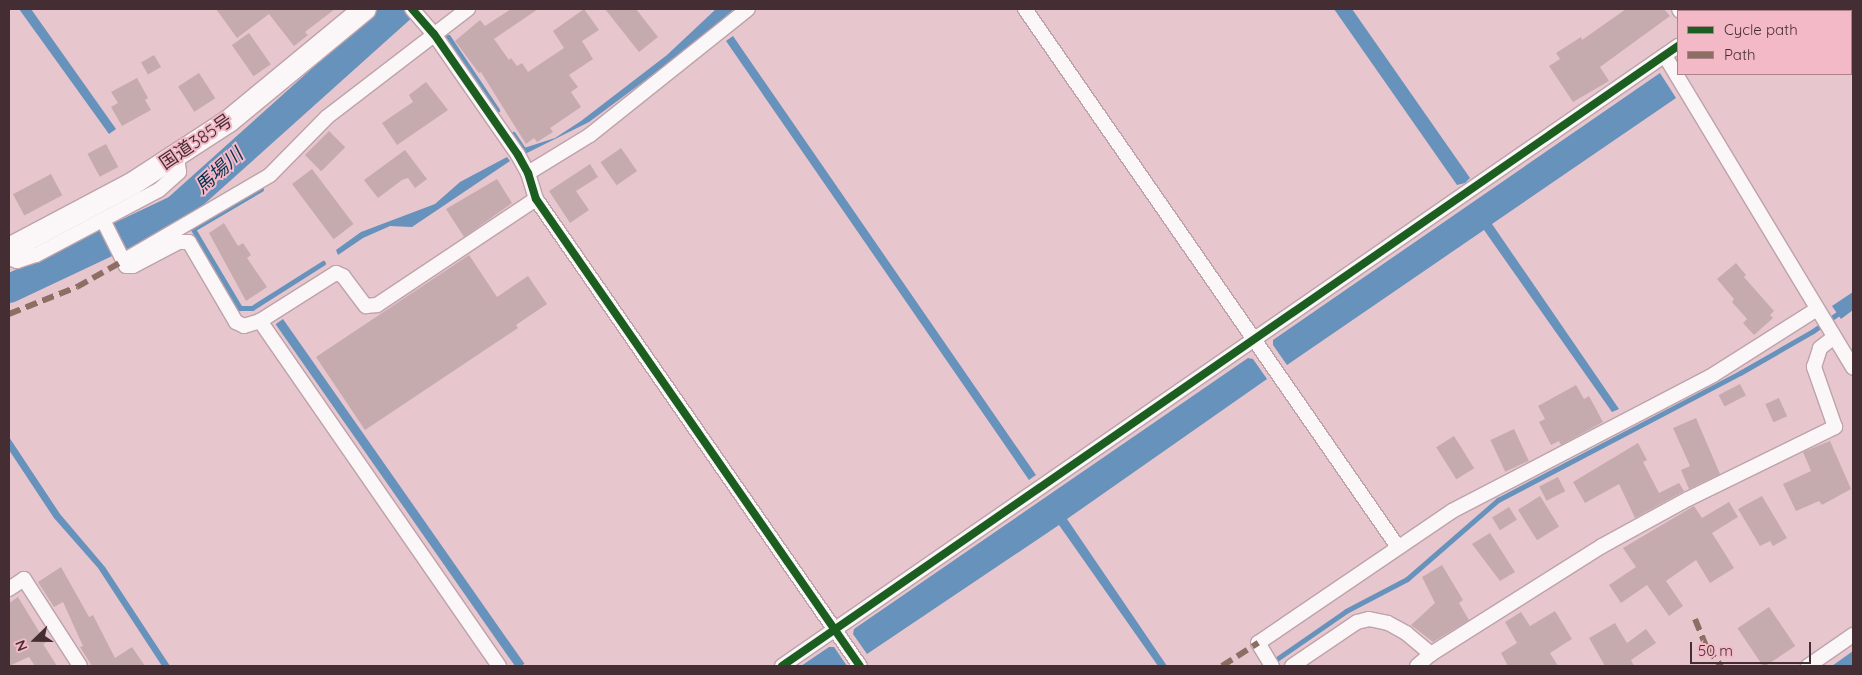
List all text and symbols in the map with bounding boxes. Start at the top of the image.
legend [1677,10,1852,75]
text: Cycle path [1724,20,1798,39]
text: Path [1724,45,1756,64]
street label: 国道385号 [156,110,236,174]
water label: 馬場川 [190,143,248,199]
north arrow [10,615,60,665]
scale bar [1692,632,1813,664]
text: N [11,637,31,654]
text: 50 m [1698,641,1733,660]

